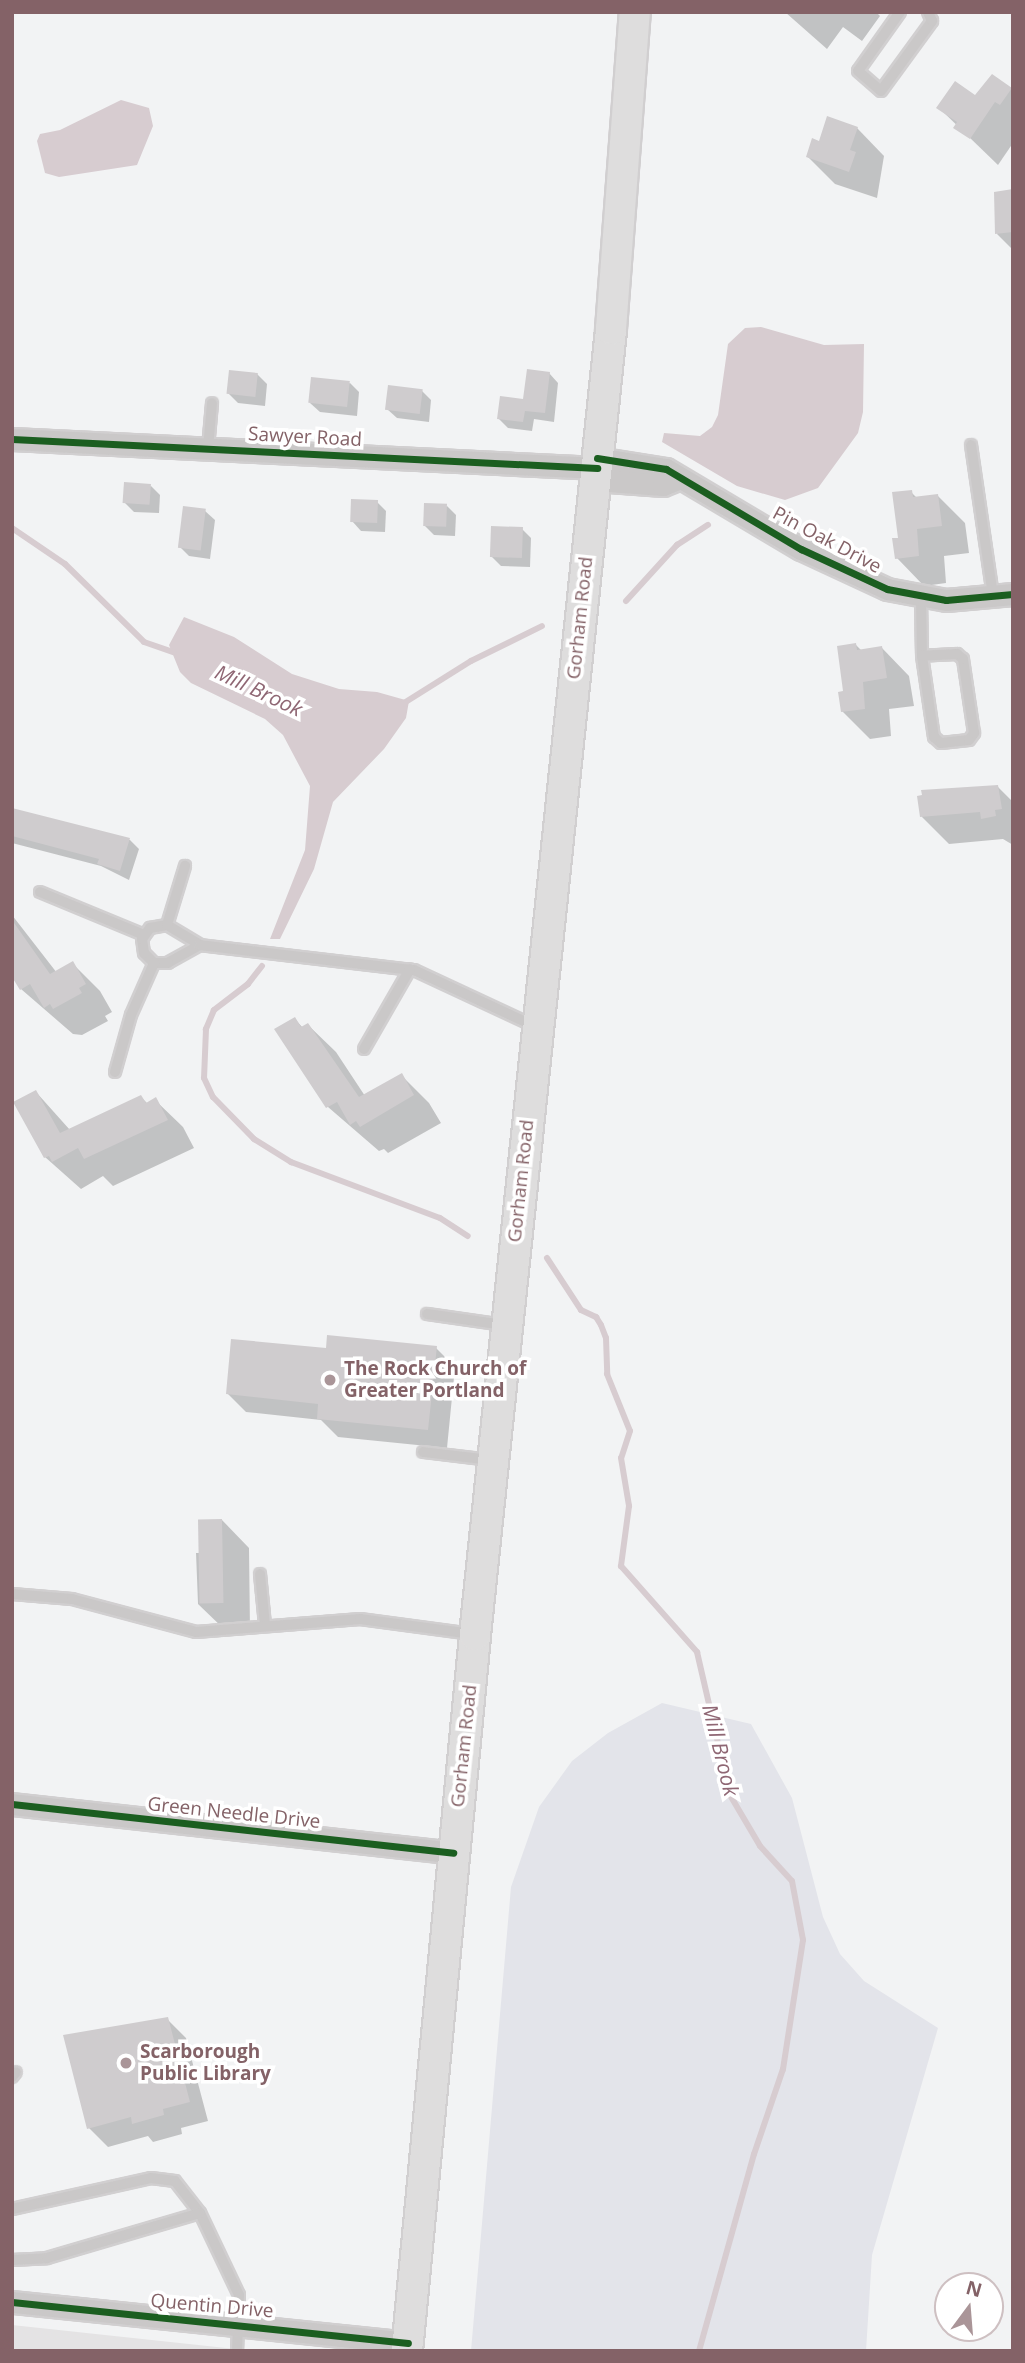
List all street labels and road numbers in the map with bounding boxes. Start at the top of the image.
street label: Sawyer Road [248,423,362,451]
street label: Pin Oak Drive [769,502,885,578]
street label: Gorham Road [562,556,598,680]
street label: Gorham Road [503,1119,539,1243]
street label: Gorham Road [446,1684,482,1808]
street label: Green Needle Drive [146,1793,322,1833]
street label: Quentin Drive [150,2289,274,2323]

